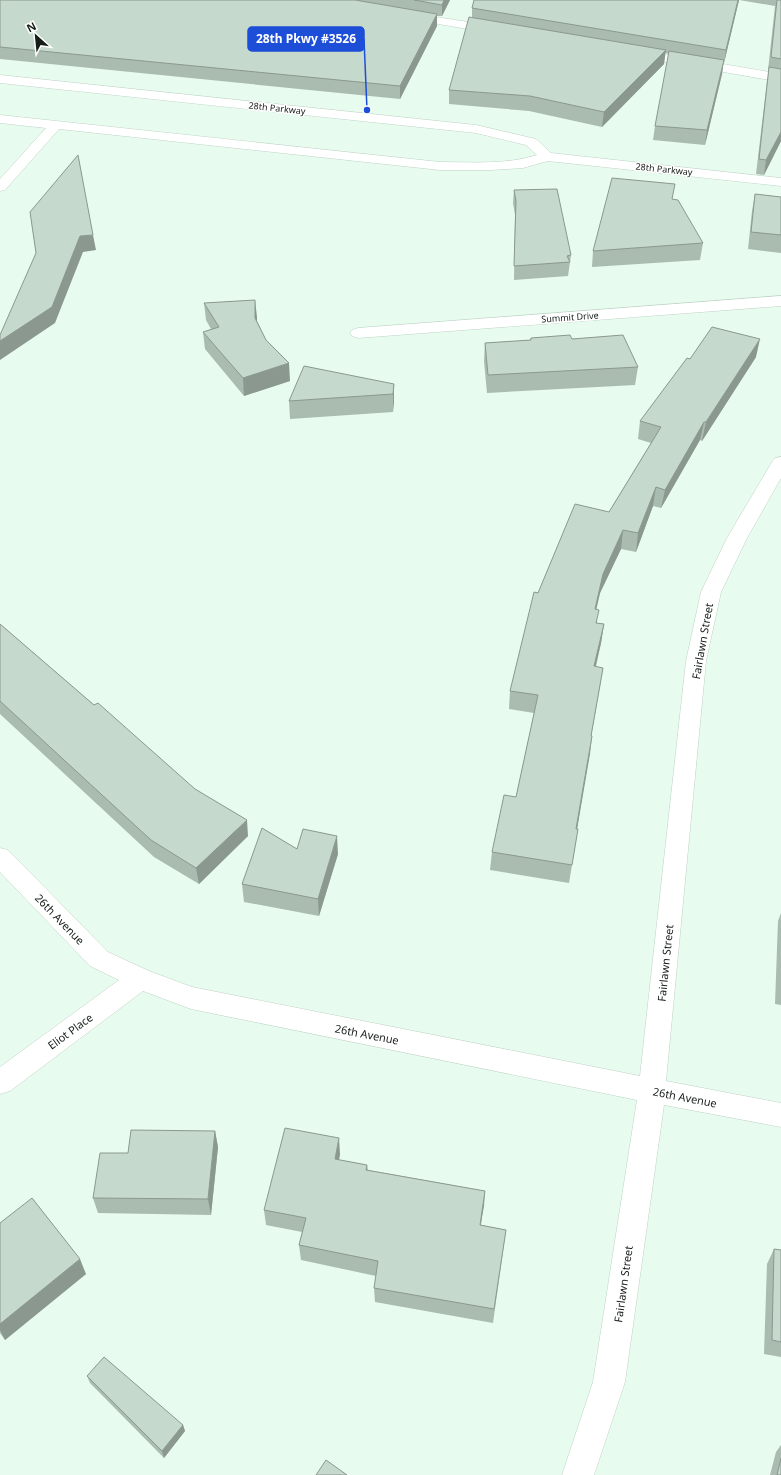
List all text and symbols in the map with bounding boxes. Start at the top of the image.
north arrow [16,16,56,56]
text: N [24,18,39,35]
callout: 28th Pkwy #3526 [248,27,364,51]
text: 28th Pkwy #3526 [256,30,356,47]
street label: 28th Parkway [248,99,307,117]
street label: 28th Parkway [635,160,694,178]
street label: Summit Drive [541,309,599,325]
street label: Fairlawn Street [688,602,716,680]
street label: 26th Avenue [32,890,88,948]
street label: Fairlawn Street [654,924,677,1002]
street label: Eliot Place [44,1010,96,1052]
street label: 26th Avenue [334,1020,400,1048]
street label: 26th Avenue [652,1083,718,1111]
street label: Fairlawn Street [610,1245,636,1323]

